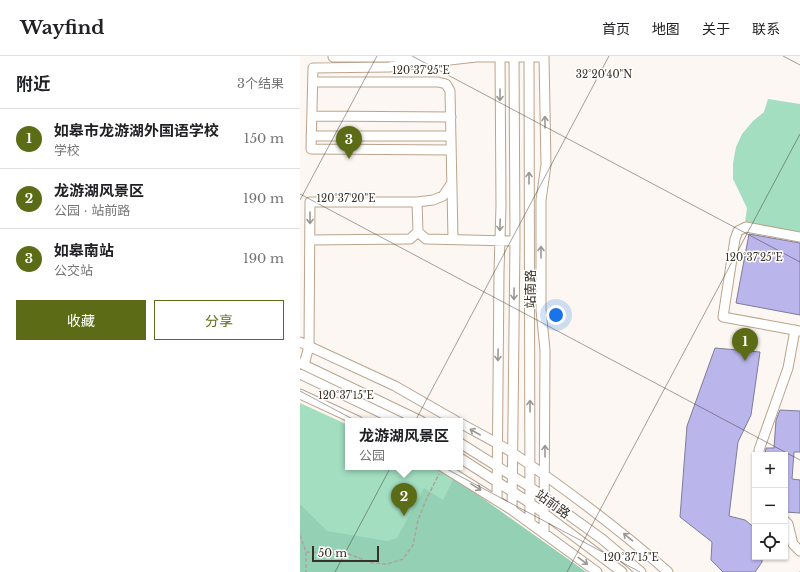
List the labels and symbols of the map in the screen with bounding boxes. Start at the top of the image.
text: 120°37'25"E [392,64,450,77]
text: 32°20'40"N [576,68,632,81]
one-way arrow [497,88,504,101]
one-way arrow [541,116,549,129]
pin: 3 [336,126,362,159]
one-way arrow [525,172,533,185]
text: 120°37'20"E [317,192,375,205]
one-way arrow [306,211,314,224]
one-way arrow [496,218,504,231]
one-way arrow [537,246,545,259]
text: 120°37'25"E [725,251,783,264]
street label: 站南路 [522,269,539,309]
one-way arrow [510,287,518,300]
your location [546,305,566,325]
pin: 1 [732,328,758,361]
one-way arrow [494,348,502,361]
text: 120°37'15"E [318,389,374,402]
one-way arrow [526,400,534,413]
one-way arrow [469,427,481,435]
one-way arrow [541,445,549,458]
pin: 2 [391,483,417,516]
one-way arrow [470,484,482,492]
street label: 站前路 [532,486,574,522]
one-way arrow [623,533,633,542]
scale bar [312,544,379,563]
text: 120°37'15"E [603,551,659,564]
one-way arrow [578,557,589,566]

